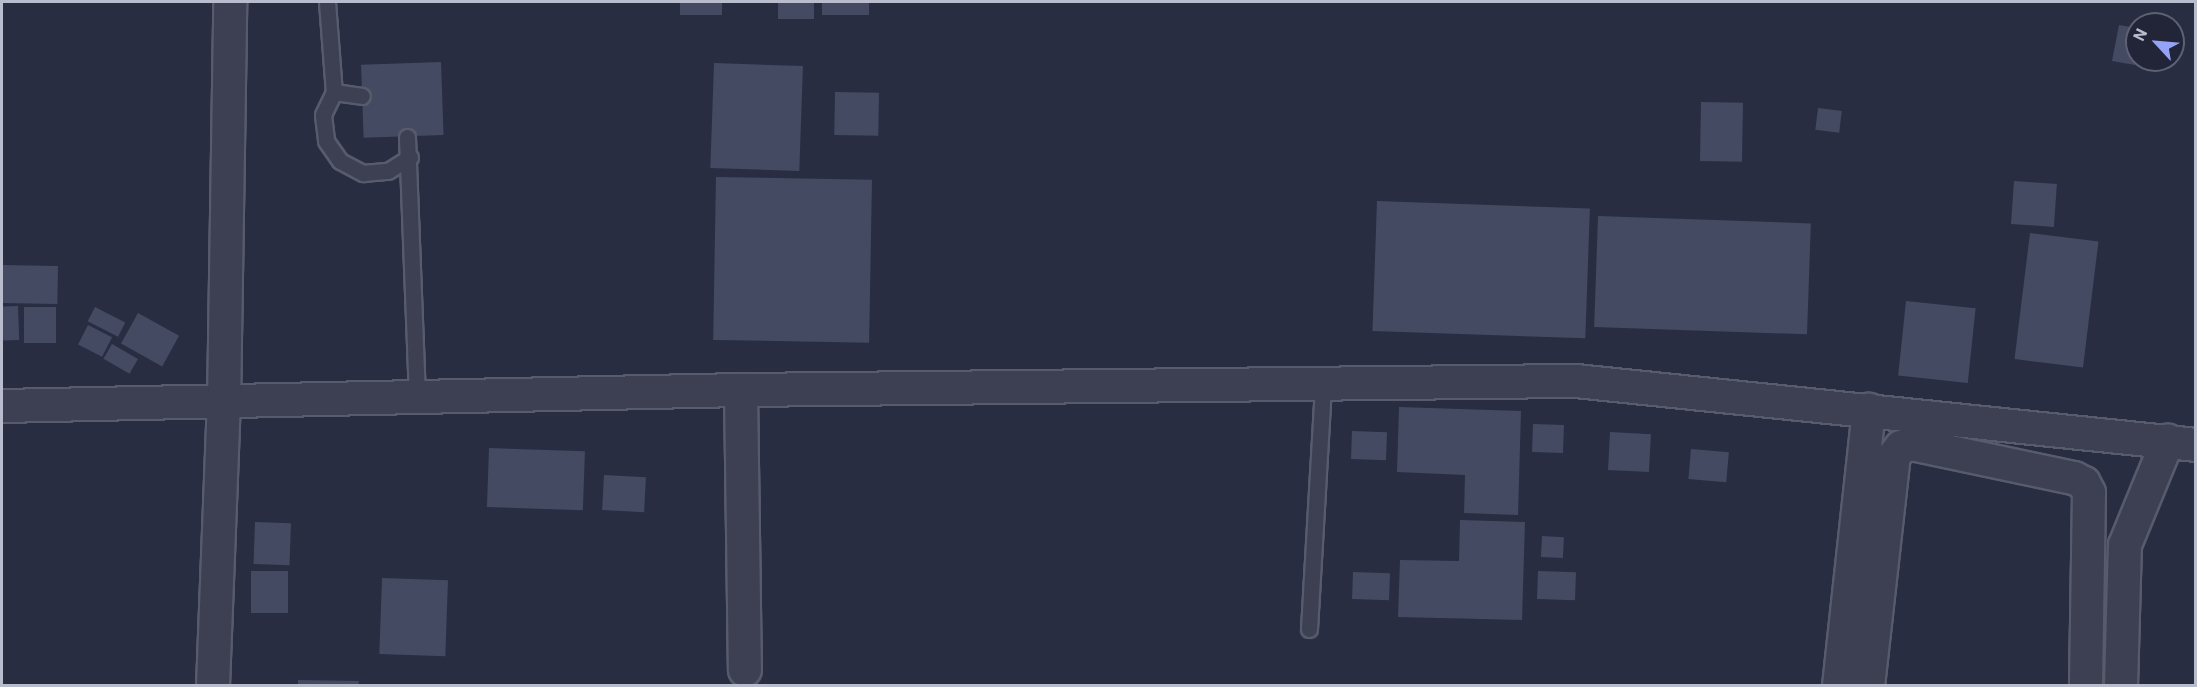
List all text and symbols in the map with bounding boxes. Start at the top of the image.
north arrow [2125,12,2185,72]
text: N [2129,26,2151,44]

